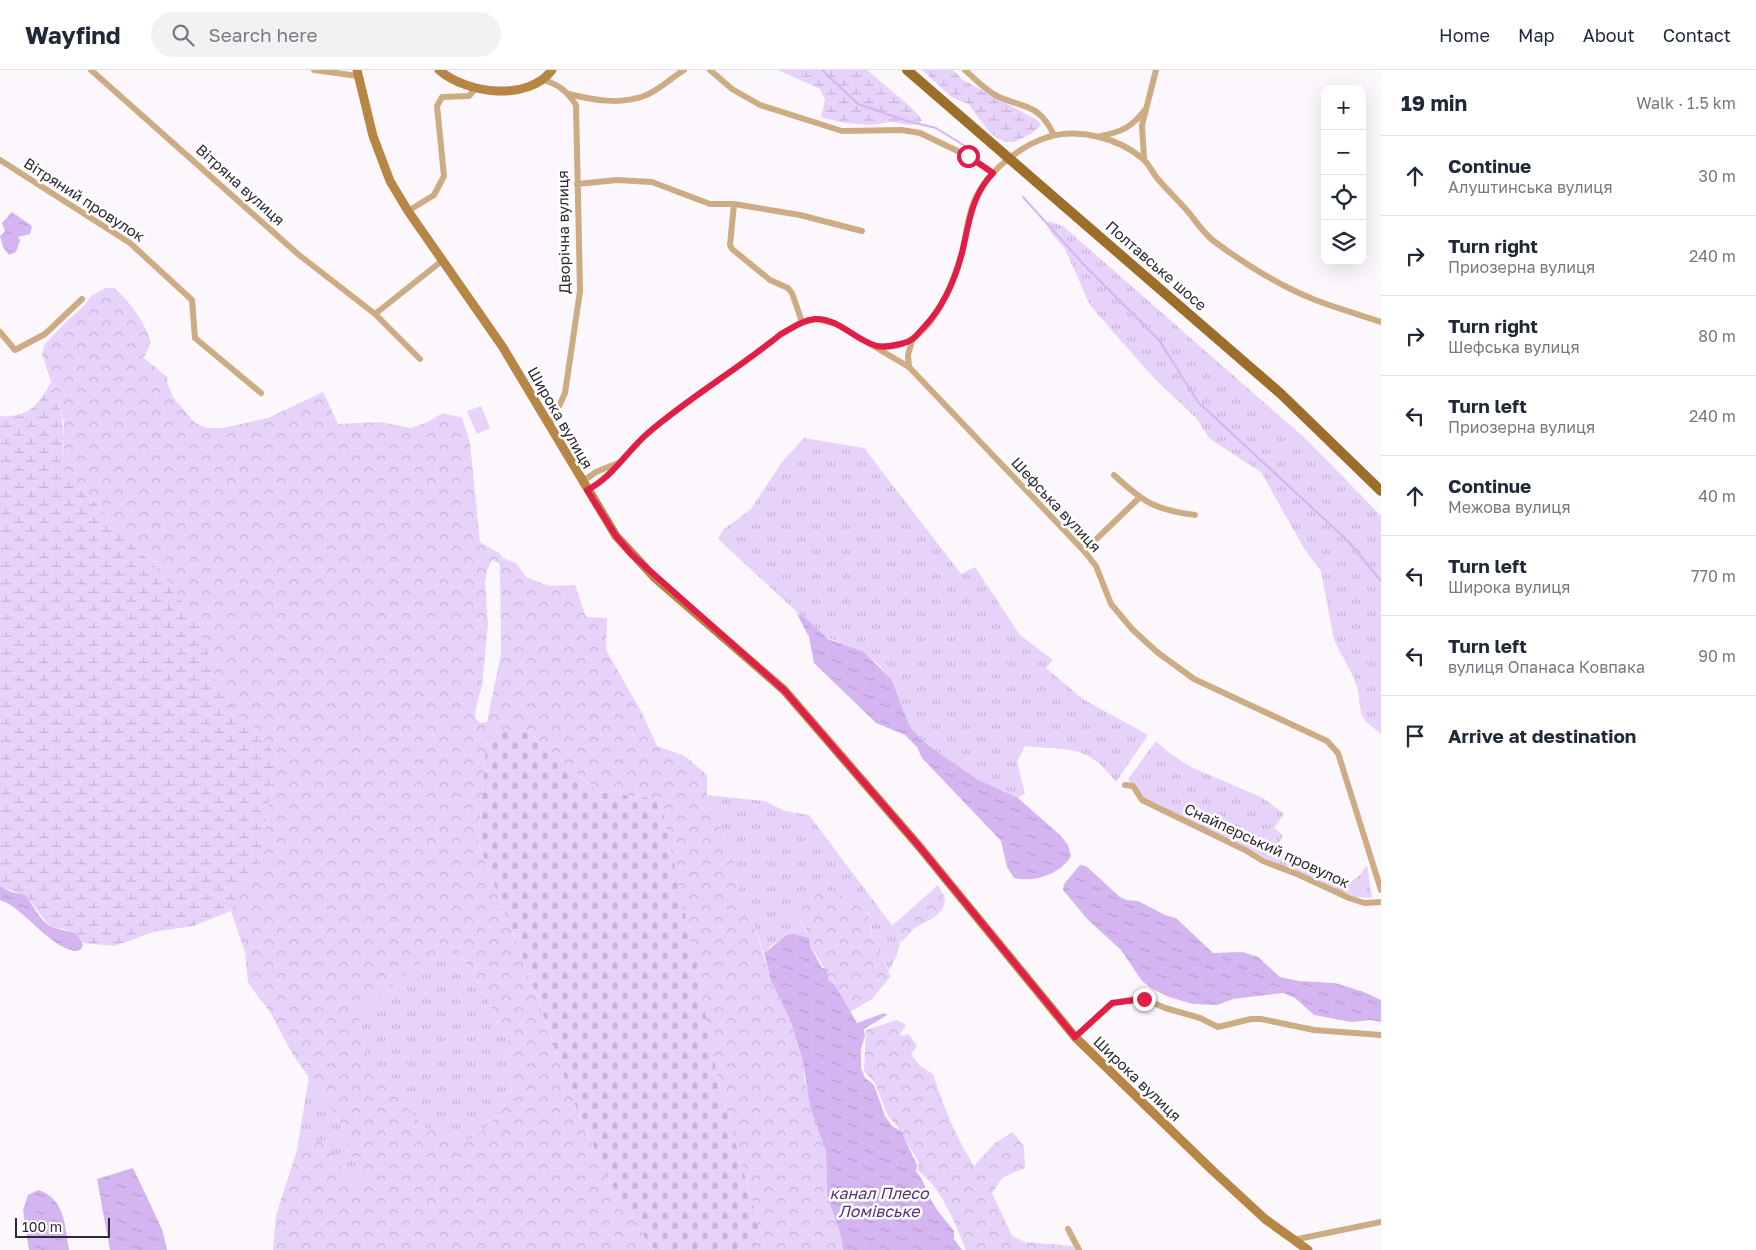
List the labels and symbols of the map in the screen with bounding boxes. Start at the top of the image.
street label: Вітряна вулиця [193,140,289,229]
route start [957,145,980,168]
street label: Вітряний провулок [21,153,149,245]
street label: Дворічна вулиця [553,170,573,294]
street label: Полтавське шосе [1103,217,1211,314]
street label: Широка вулиця [524,363,597,472]
street label: Шефська вулиця [1008,453,1105,556]
street label: Снайперський провулок [1182,799,1353,892]
route end [1133,988,1156,1011]
street label: Широка вулиця [1090,1032,1185,1125]
water label: канал Плесо Ломівське [829,1183,930,1221]
scale bar [15,1215,110,1238]

